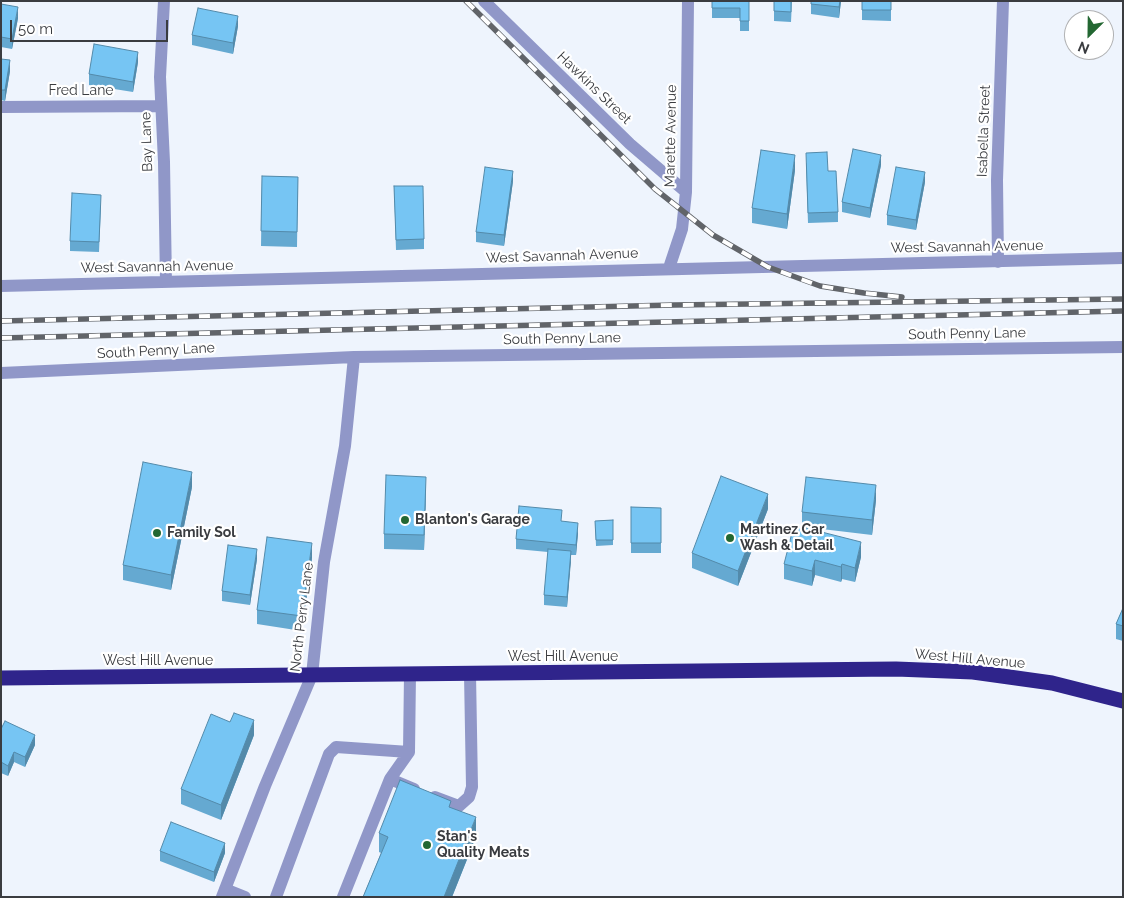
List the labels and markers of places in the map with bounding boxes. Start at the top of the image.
place label: Blanton's Garage [415,512,530,528]
marker: Blanton's Garage [399,514,411,526]
place label: Martinez Car Wash & Detail [740,522,834,554]
place label: Family Sol [167,525,236,541]
marker: Family Sol [151,527,163,539]
marker: Martinez Car Wash & Detail [724,532,736,544]
place label: Stan's Quality Meats [437,829,529,862]
marker: Stan's Quality Meats [421,839,433,851]

